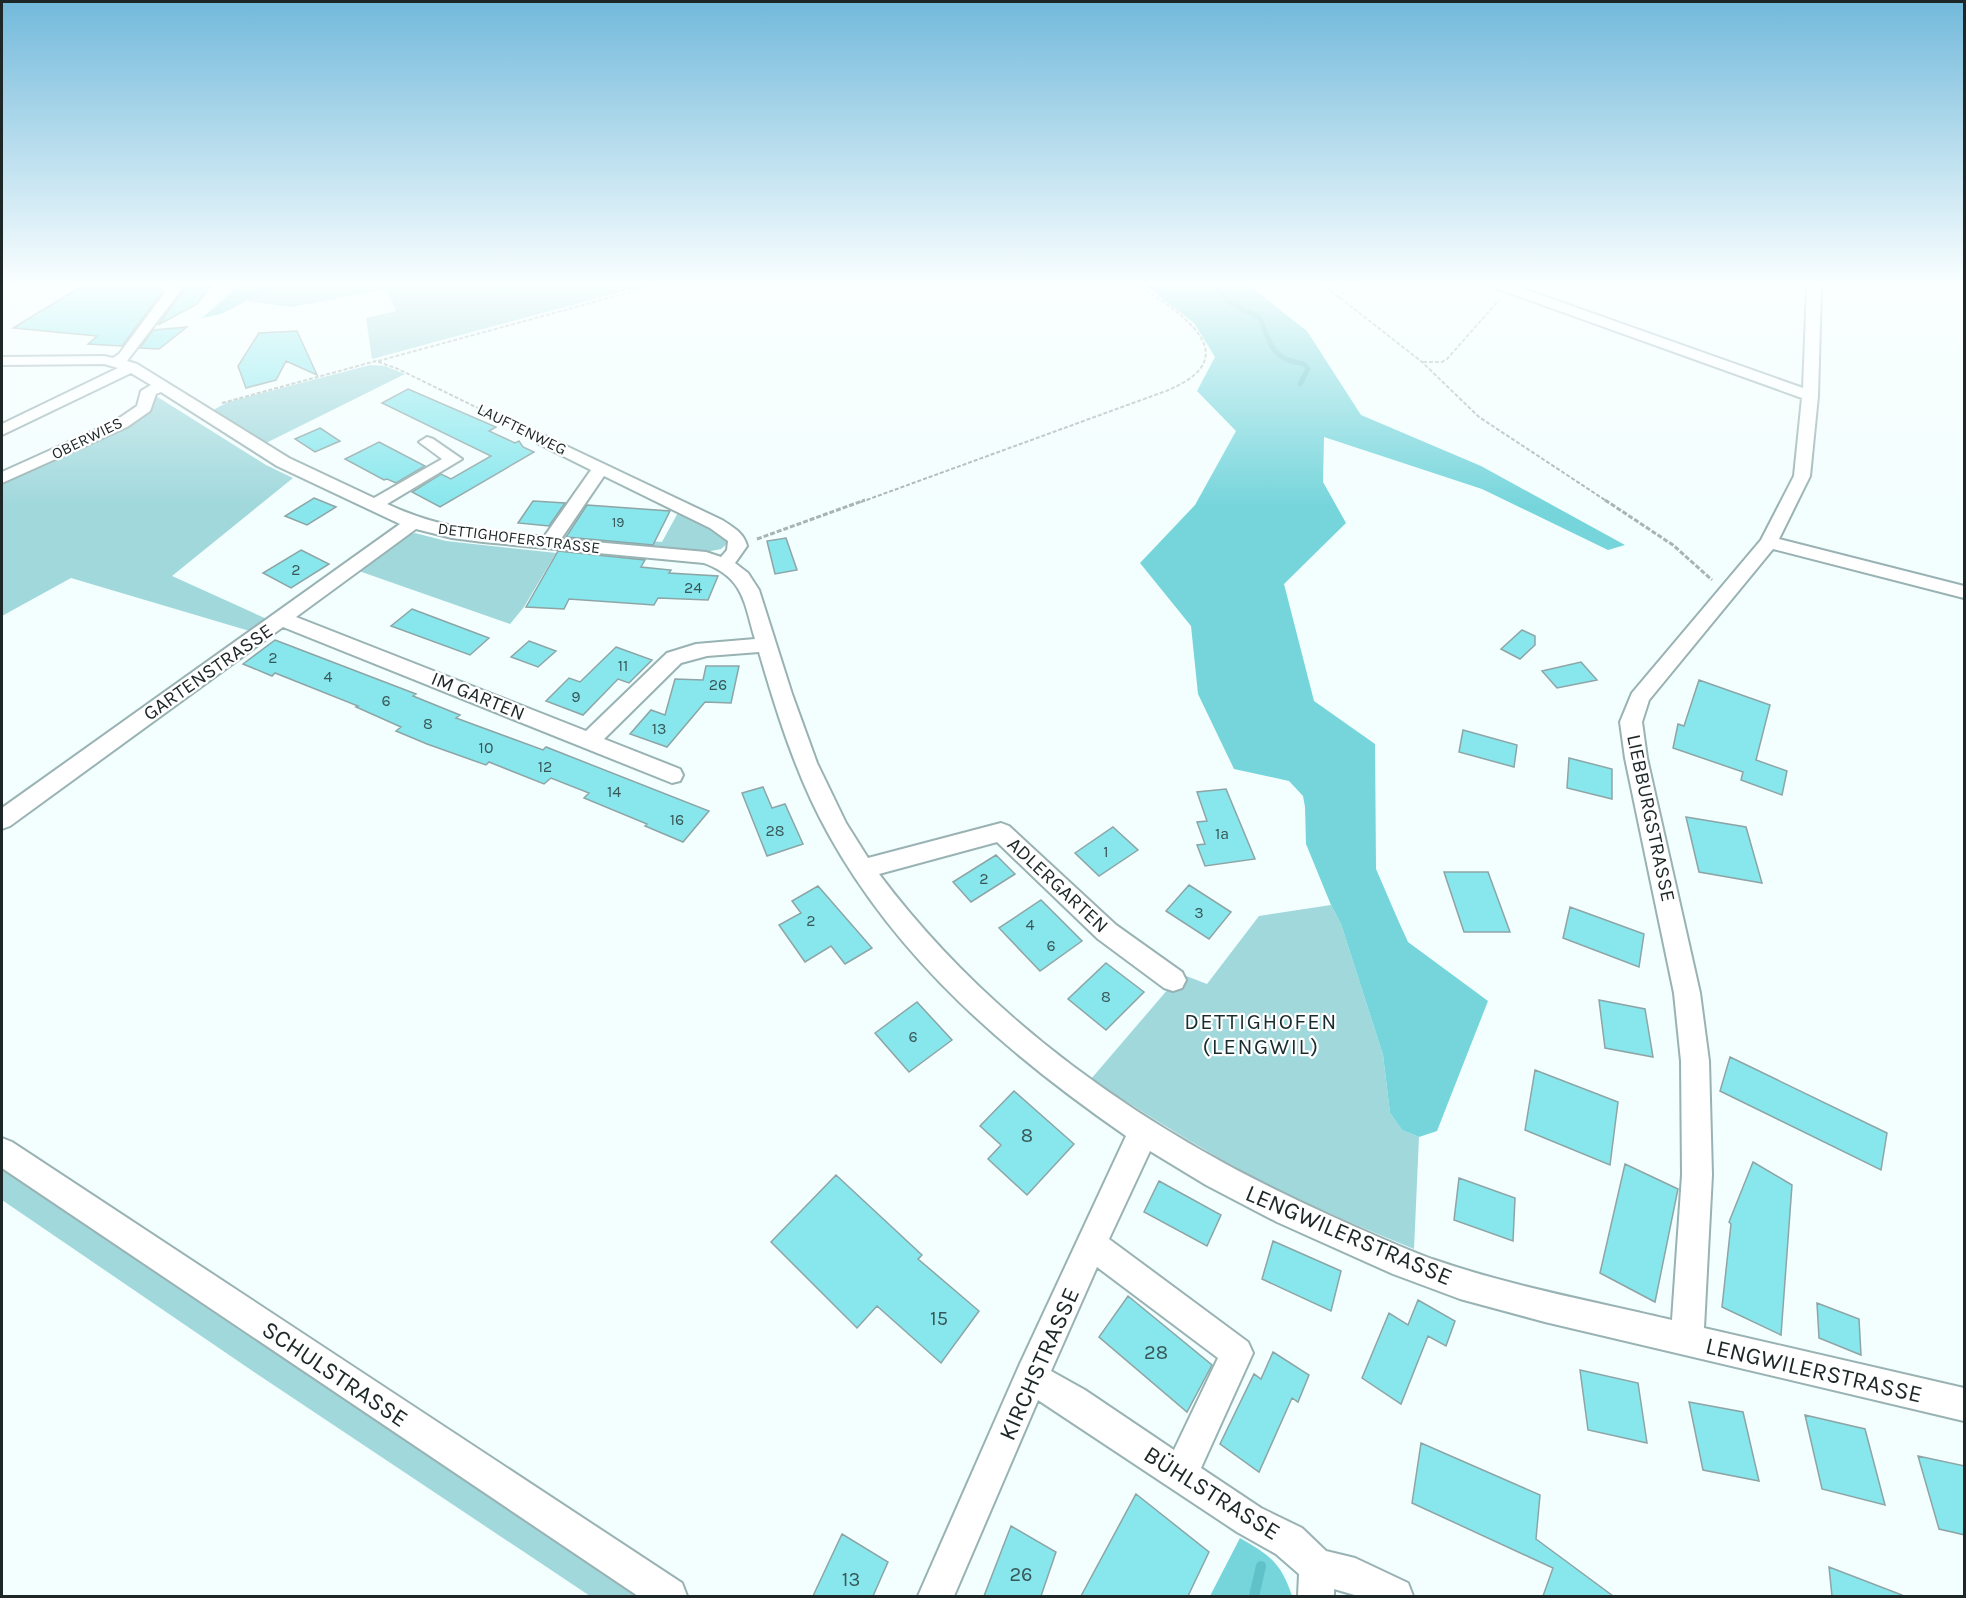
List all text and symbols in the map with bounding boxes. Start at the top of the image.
street label: LAUFTENWEG [474,399,570,459]
street label: OBERWIES [48,413,126,463]
house number: 19 [612,514,624,531]
street label: DETTIGHOFERSTRASSE [437,519,601,557]
house number: 2 [291,560,301,579]
house number: 24 [684,578,702,597]
street label: GARTENSTRASSE [139,619,277,725]
house number: 2 [268,648,278,667]
house number: 11 [618,656,628,675]
house number: 4 [324,667,333,686]
street label: IM GARTEN [428,667,528,725]
house number: 26 [709,675,727,694]
house number: 9 [571,687,581,706]
house number: 6 [381,691,391,710]
house number: 8 [423,714,433,733]
house number: 13 [652,719,666,738]
street label: LIEBBURGSTRASSE [1622,732,1680,904]
house number: 10 [479,738,493,757]
house number: 12 [538,757,552,776]
house number: 14 [607,782,621,801]
house number: 16 [670,810,684,829]
house number: 28 [765,821,785,840]
house number: 1a [1215,824,1229,843]
street label: ADLERGARTEN [1003,833,1113,937]
house number: 1 [1103,842,1109,861]
house number: 2 [979,869,989,888]
house number: 3 [1194,903,1204,922]
house number: 2 [806,911,816,930]
house number: 4 [1026,915,1035,934]
house number: 6 [1046,936,1056,955]
house number: 8 [1101,987,1111,1006]
district label: DETTIGHOFEN (LENGWIL) [1184,1009,1338,1060]
house number: 6 [908,1027,918,1046]
house number: 8 [1021,1124,1033,1147]
street label: LENGWILERSTRASSE [1241,1179,1457,1291]
street label: KIRCHSTRASSE [993,1283,1085,1445]
house number: 15 [930,1307,948,1330]
street label: SCHULSTRASSE [257,1315,413,1433]
street label: LENGWILERSTRASSE [1703,1331,1925,1409]
house number: 28 [1144,1341,1168,1364]
street label: BÜHLSTRASSE [1139,1440,1285,1546]
house number: 26 [1009,1563,1033,1586]
house number: 13 [842,1568,860,1591]

